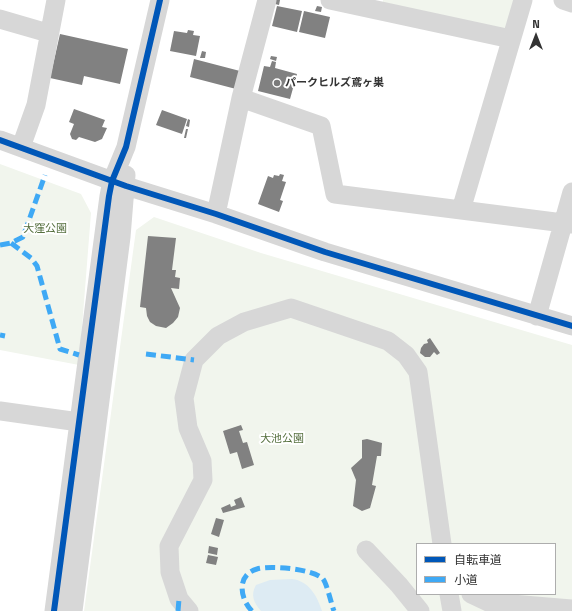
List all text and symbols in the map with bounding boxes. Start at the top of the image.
north arrow [516,16,556,56]
text: N [532,16,540,32]
place label: パークヒルズ鳶ヶ巣 [285,76,384,90]
marker: パークヒルズ鳶ヶ巣 [272,78,282,88]
park label: 大窪公園 [23,222,67,236]
park label: 大池公園 [260,432,304,446]
legend [416,543,556,595]
text: 自転車道 [454,550,502,569]
text: 小道 [454,570,478,589]

